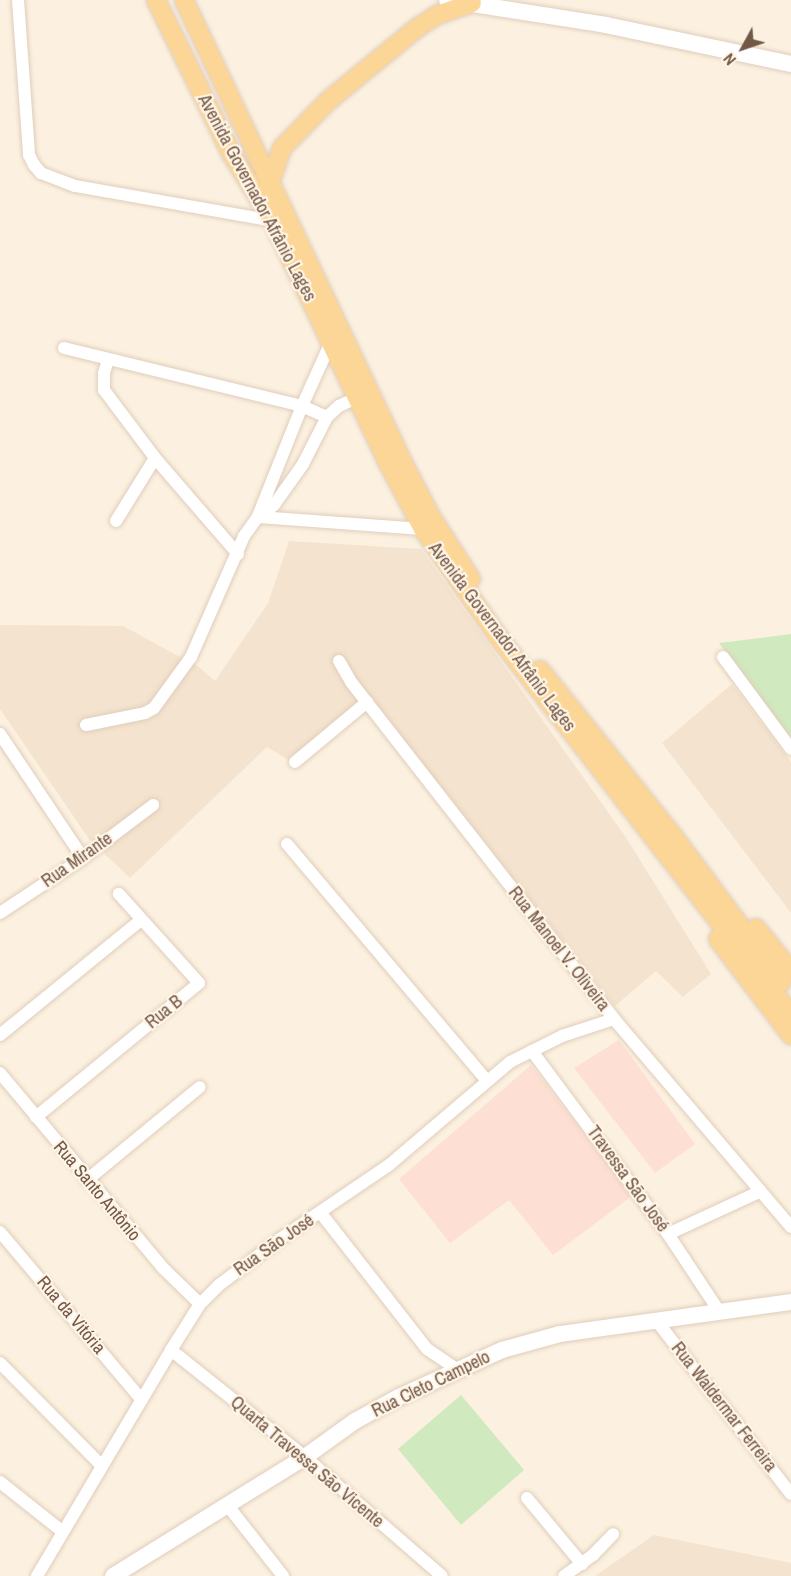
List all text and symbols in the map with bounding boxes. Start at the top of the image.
north arrow [713,18,773,78]
text: N [718,49,741,70]
street label: Avenida Governador Afrânio Lages [193,91,321,305]
street label: Avenida Governador Afrânio Lages [424,538,580,736]
street label: Rua Mirante [38,828,116,892]
street label: Rua Manoel V. Oliveira [504,882,614,1016]
street label: Rua B [141,991,187,1033]
street label: Travessa São José [582,1122,674,1236]
street label: Rua Santo Antônio [49,1136,145,1246]
street label: Rua São José [230,1210,318,1280]
street label: Rua da Vitória [32,1272,110,1358]
street label: Rua Waldermar Ferreira [667,1338,781,1476]
street label: Rua Cleto Campelo [368,1346,494,1422]
street label: Quarta Travessa São Vicente [226,1391,388,1533]

